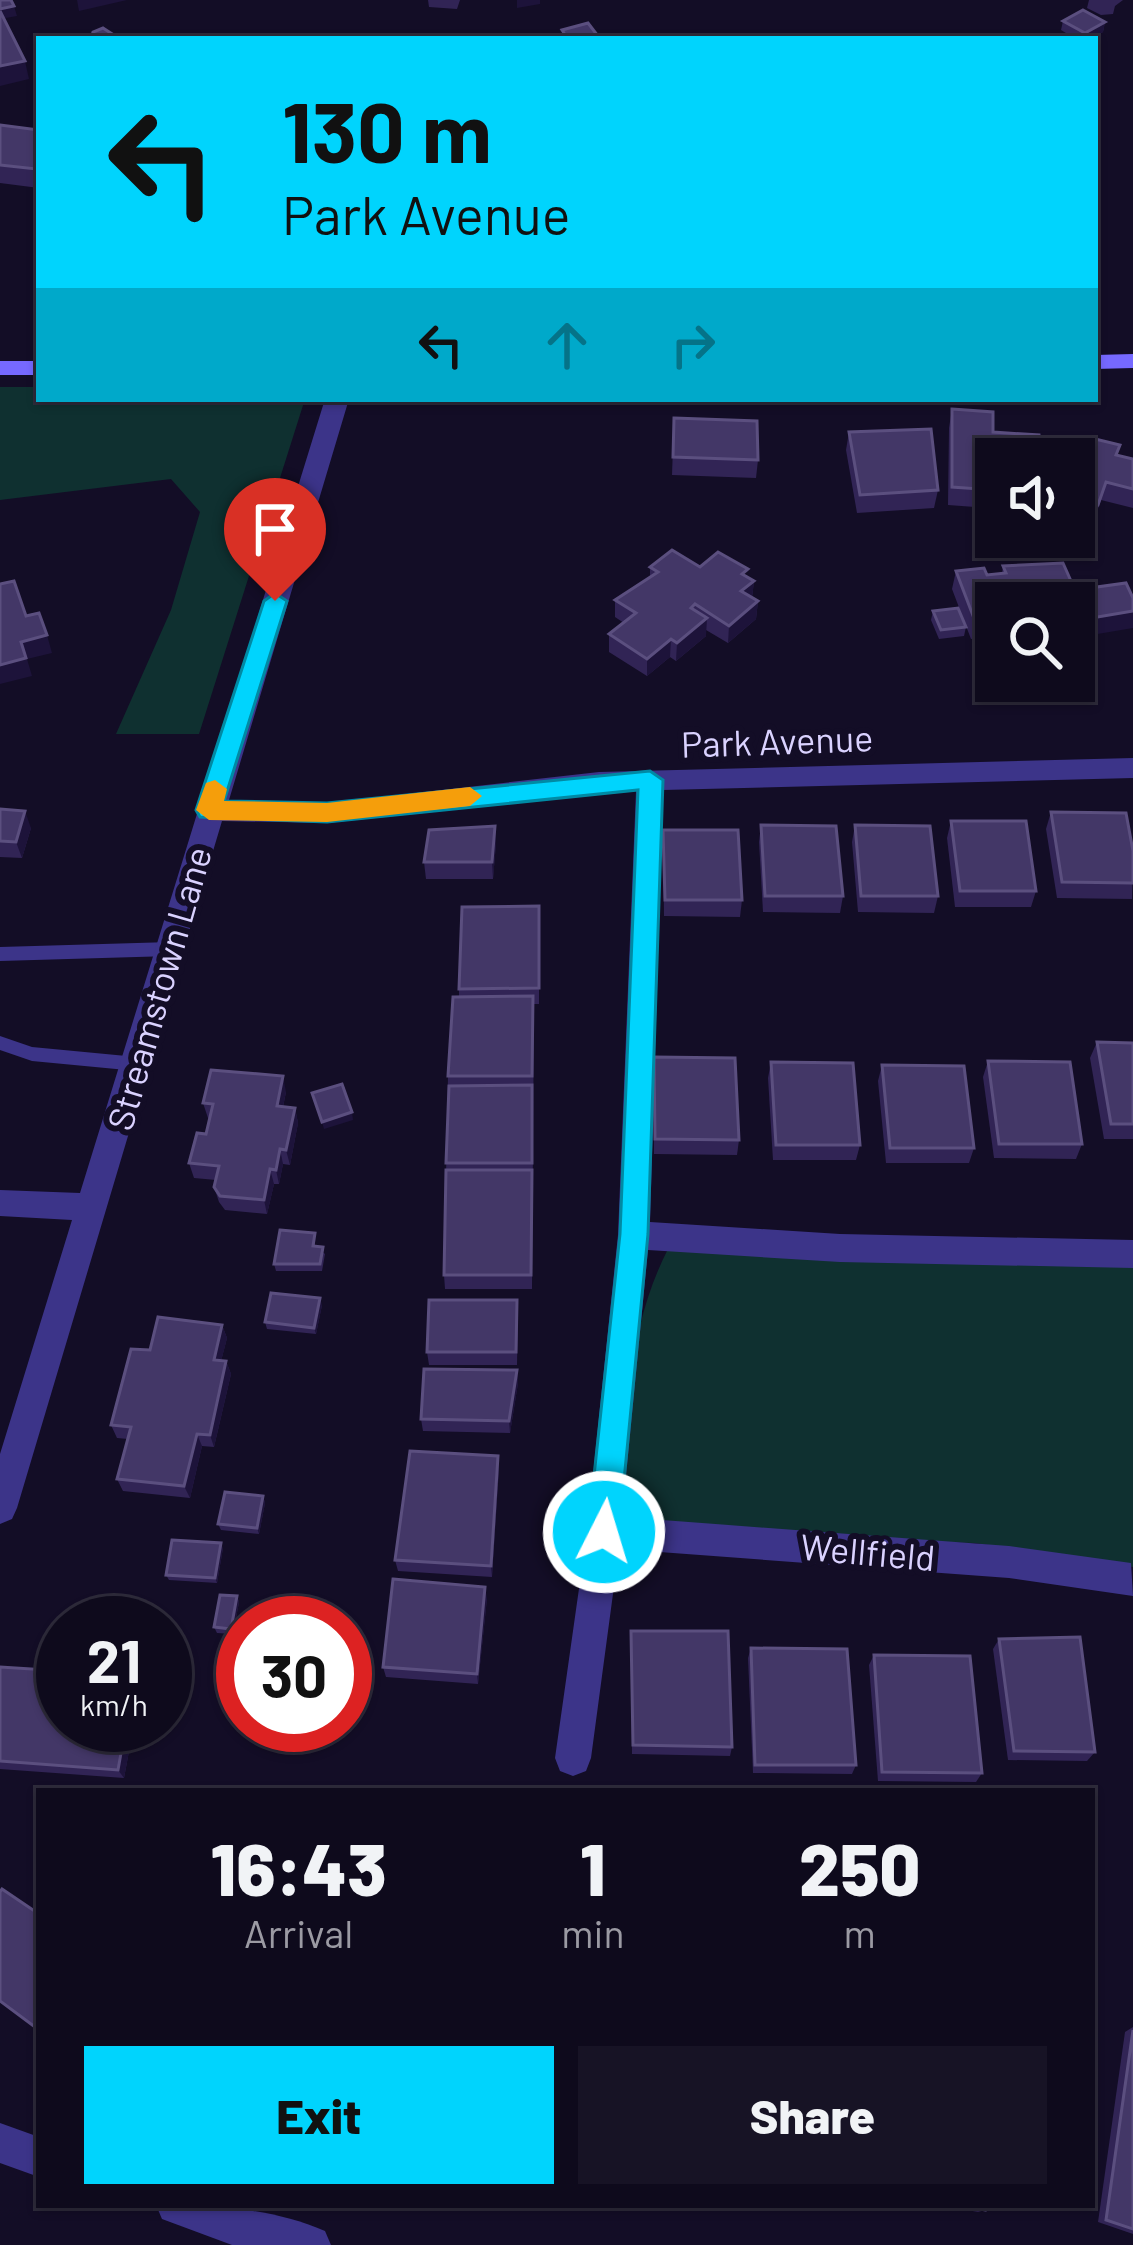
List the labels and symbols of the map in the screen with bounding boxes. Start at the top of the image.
pin [224,478,326,601]
street label: Park Avenue [680,715,874,765]
street label: Streamstown Lane [97,841,219,1135]
position arrow [541,1469,667,1595]
street label: Wellfield [799,1524,937,1578]
speed limit sign: 30 [216,1596,372,1752]

